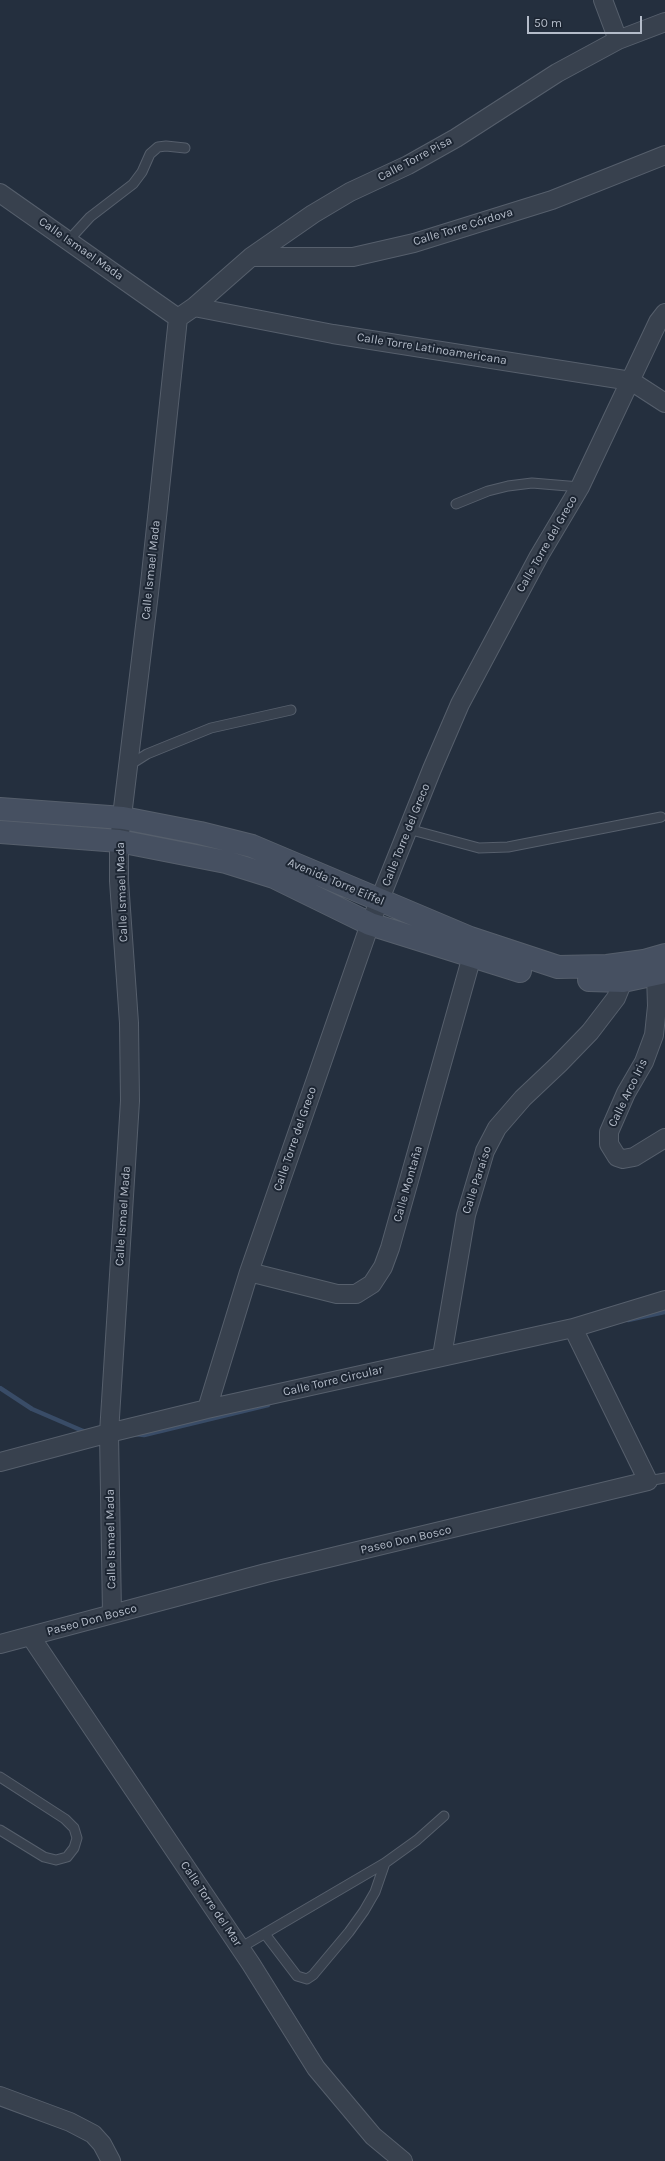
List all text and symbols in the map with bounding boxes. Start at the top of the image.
scale bar [529,8,644,34]
text: 50 m [534,16,562,30]
street label: Calle Torre Pisa [375,133,455,185]
street label: Calle Torre Córdova [411,205,515,249]
street label: Calle Ismael Mada [36,214,126,284]
street label: Calle Torre Latinoamericana [356,330,508,368]
street label: Calle Torre del Greco [513,493,581,595]
street label: Calle Ismael Mada [139,519,163,621]
street label: Calle Torre del Greco [379,782,433,888]
street label: Calle Ismael Mada [113,842,131,942]
street label: Avenida Torre Eiffel [286,855,386,909]
street label: Calle Arco Iris [605,1057,651,1129]
street label: Calle Torre del Greco [270,1085,320,1193]
street label: Calle Montaña [390,1144,426,1224]
street label: Calle Paraíso [459,1144,495,1216]
street label: Calle Ismael Mada [112,1166,134,1266]
street label: Calle Torre Circular [282,1363,384,1399]
street label: Calle Ismael Mada [103,1489,119,1589]
street label: Paseo Don Bosco [359,1523,453,1557]
street label: Paseo Don Bosco [45,1601,139,1639]
street label: Calle Torre del Mar [177,1859,245,1949]

